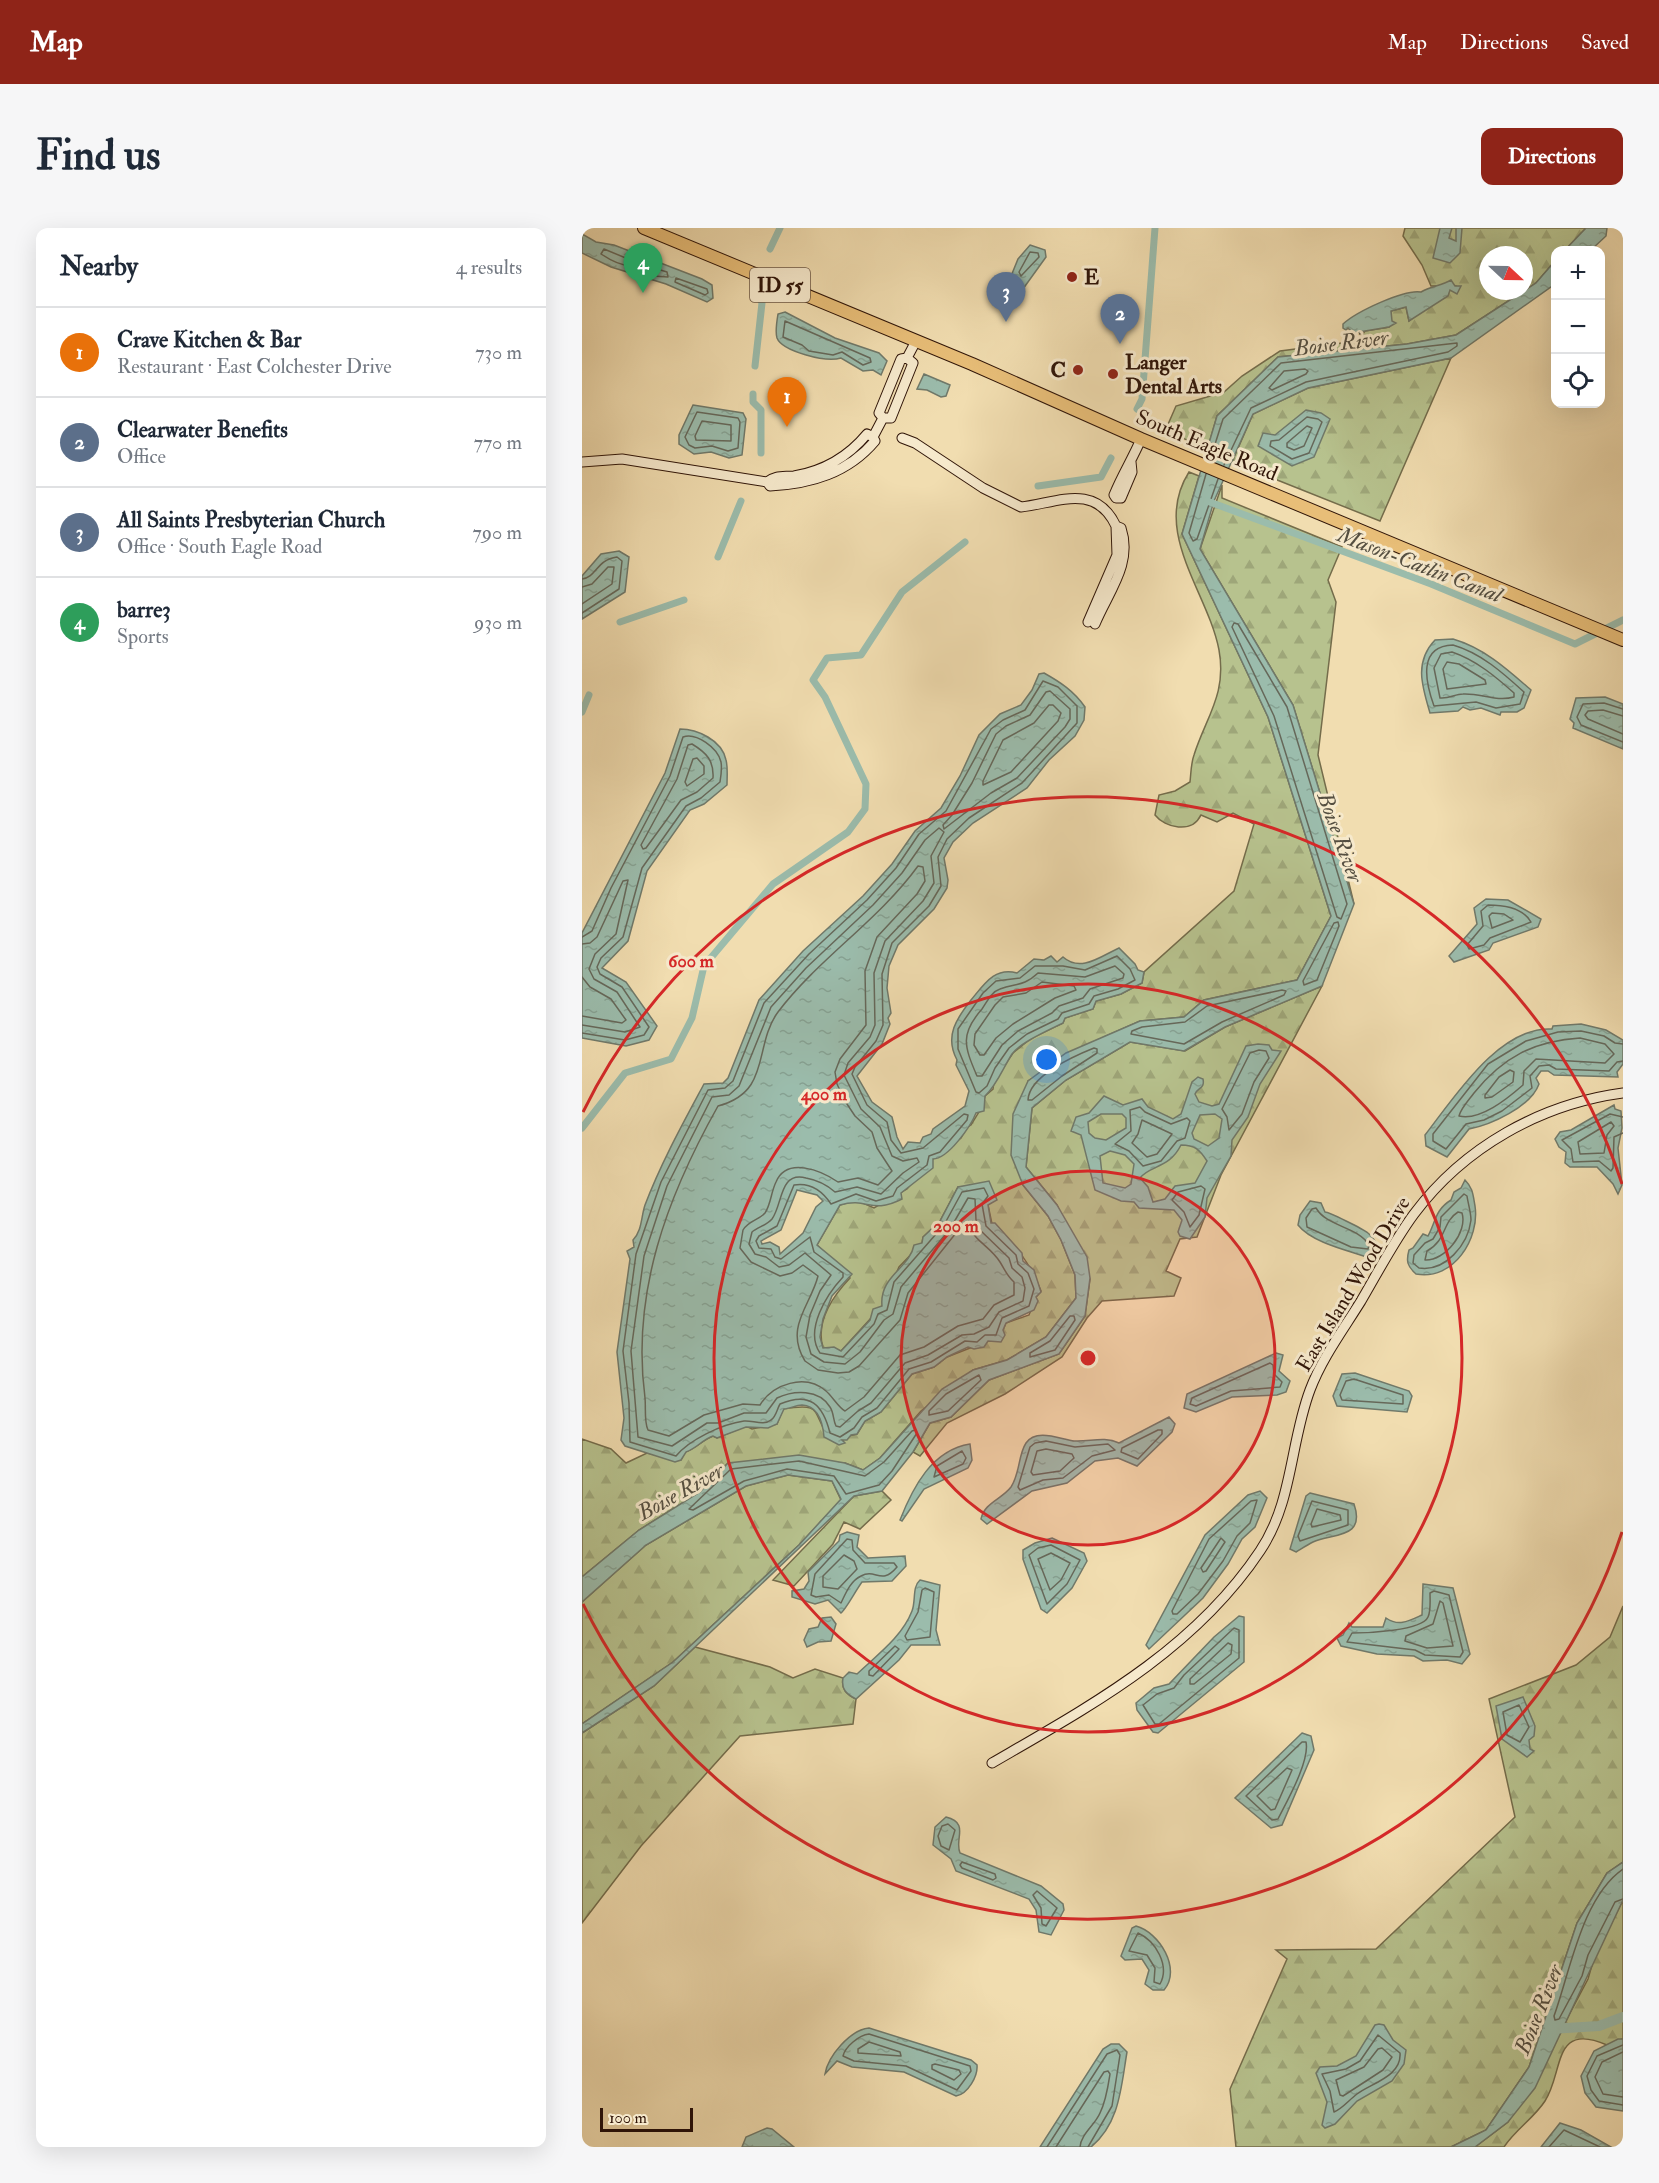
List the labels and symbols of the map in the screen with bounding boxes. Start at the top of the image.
pin: 4 [624,244,662,293]
north arrow [1479,246,1533,300]
place label: E [1084,264,1099,291]
road number: ID 55 [750,268,810,302]
marker: E [1065,270,1079,284]
pin: 3 [986,272,1026,322]
pin: 2 [1100,294,1140,344]
water label: Boise River [1292,323,1391,363]
place label: Langer Dental Arts [1125,349,1222,400]
place label: C [1051,357,1066,384]
marker: C [1071,363,1085,377]
marker: Langer Dental Arts [1106,367,1120,381]
pin: 1 [768,378,806,427]
street label: South Eagle Road [1132,403,1282,488]
water label: Mason-Catlin Canal [1332,520,1507,610]
water label: Boise River [1310,787,1370,888]
text: 600 m [668,950,715,973]
your location [1032,1045,1061,1074]
text: 400 m [800,1083,848,1106]
street label: East Island Wood Drive [1290,1191,1417,1377]
text: 200 m [933,1215,980,1238]
centre of rings [1078,1348,1098,1368]
water label: Boise River [632,1456,730,1527]
water label: Boise River [1508,1959,1570,2059]
scale bar [600,2105,693,2132]

